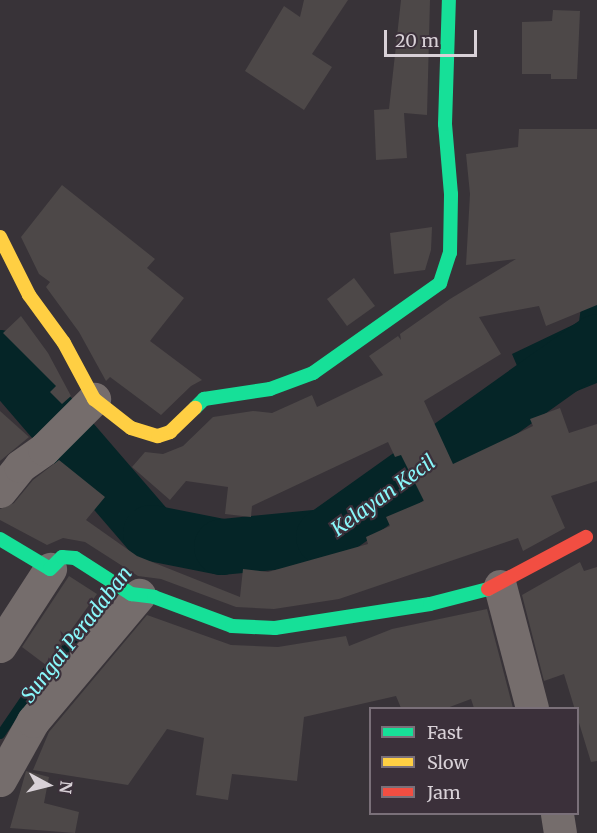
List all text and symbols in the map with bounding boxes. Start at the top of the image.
scale bar [387,18,480,56]
text: 20 m [395,29,439,52]
water label: Kelayan Kecil [326,449,440,541]
water label: Sungai Peradaban [15,561,137,707]
legend [369,707,579,815]
text: Fast [427,721,463,744]
text: Slow [427,751,469,774]
north arrow [18,755,78,815]
text: N [55,780,77,795]
text: Jam [427,781,461,804]

